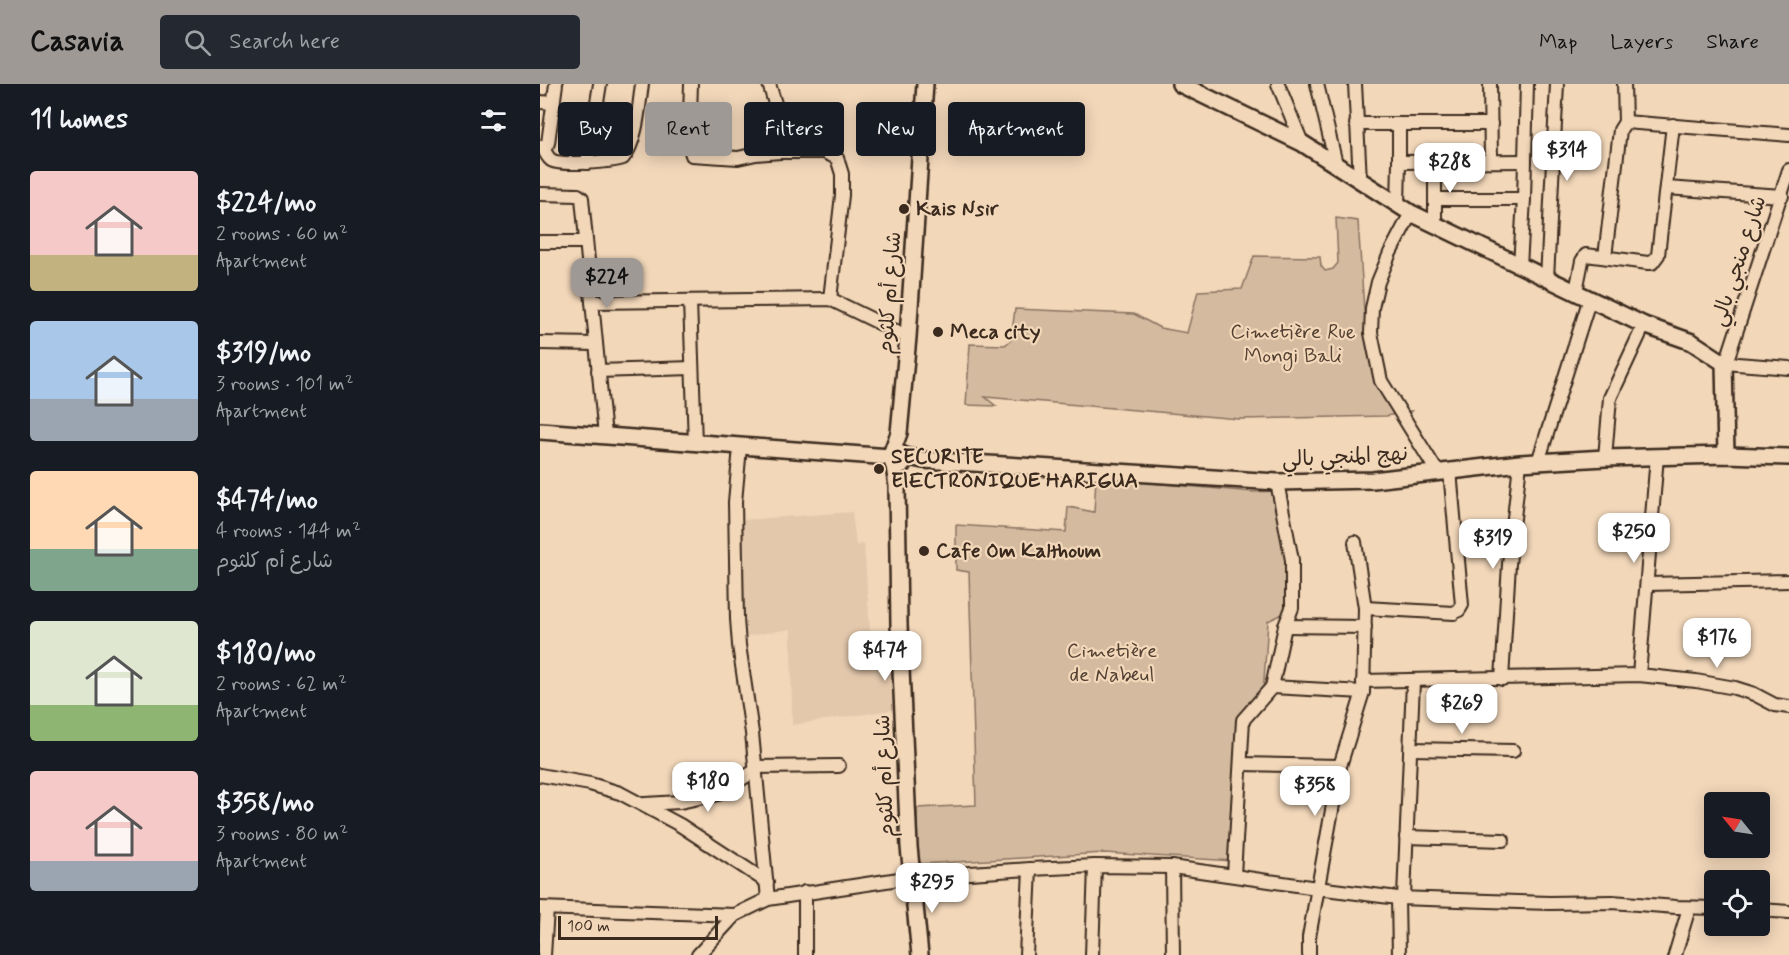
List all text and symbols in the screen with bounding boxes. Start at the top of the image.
search box [160,15,580,69]
text: Casavia [30,24,124,61]
icon: search [181,26,214,59]
text: Search here [229,28,340,56]
text: Map [1539,28,1577,56]
text: Layers [1610,28,1673,56]
text: Share [1706,28,1759,56]
chip: Buy [558,102,633,156]
chip: Rent [645,102,732,156]
chip: Filters [744,102,844,156]
chip: New [856,102,936,156]
chip: Apartment [948,102,1085,156]
text: 11 homes [30,103,128,137]
icon: filters [477,104,510,137]
pin: $314 [1531,131,1603,182]
text: $314 [1546,137,1588,164]
pin: $288 [1414,143,1486,194]
text: $288 [1428,149,1472,176]
text: $224/mo [216,187,316,221]
street label: شارع منجي بالي [1705,192,1777,331]
icon: home [78,195,150,267]
place label: Kais Nsir [916,195,1000,223]
marker: Kais Nsir [897,202,911,216]
text: 2 rooms · 60 m² [216,221,348,248]
street label: شارع أم كلثوم [872,231,909,355]
text: Apartment [216,248,307,275]
pin: $224 [571,258,643,309]
text: $224 [585,264,629,291]
place label: Meca city [950,318,1041,346]
park label: Cimetière Rue Mongi Bali [1230,318,1356,371]
marker: Meca city [931,325,945,339]
text: $319/mo [216,337,311,371]
icon: home [78,345,150,417]
text: 3 rooms · 101 m² [216,371,354,398]
text: Apartment [216,398,307,425]
street label: نهج المنجي بالي [1281,440,1409,478]
place label: SECURITE ElECTRONIQUE HARIGUA [891,443,1138,495]
marker: SECURITE ElECTRONIQUE HARIGUA [872,462,886,476]
text: $474/mo [216,484,318,518]
icon: home [78,495,150,567]
pin: $250 [1598,513,1670,564]
text: 4 rooms · 144 m² [216,518,361,545]
pin: $319 [1457,519,1529,570]
text: $250 [1612,519,1656,546]
text: $319 [1473,525,1513,552]
place label: Cafe Om Kalthoum [936,537,1101,565]
marker: Cafe Om Kalthoum [917,544,931,558]
text: شارع أم كلثوم [216,548,333,575]
pin: $176 [1681,618,1753,669]
text: $176 [1697,624,1737,651]
pin: $474 [849,631,921,682]
text: $180/mo [216,637,316,671]
text: $474 [862,637,908,664]
park label: Cimetière de Nabeul [1067,637,1157,689]
icon: home [78,645,150,717]
text: 2 rooms · 62 m² [216,671,347,698]
pin: $269 [1426,684,1498,735]
text: $269 [1440,690,1484,717]
text: Apartment [216,698,307,725]
street label: شارع أم كلثوم [869,714,902,838]
pin: $180 [672,762,744,813]
pin: $358 [1279,766,1351,817]
text: $180 [686,768,730,795]
text: $358 [1294,772,1336,799]
text: $358/mo [216,787,314,821]
north arrow [1704,792,1770,858]
map controls [1704,792,1770,936]
icon: home [78,795,150,867]
text: 3 rooms · 80 m² [216,821,348,848]
text: Apartment [216,848,307,875]
pin: $295 [896,863,968,914]
text: $295 [910,869,954,896]
button: locate [1704,870,1770,936]
scale bar [558,913,718,940]
text: 100 m [567,916,610,937]

